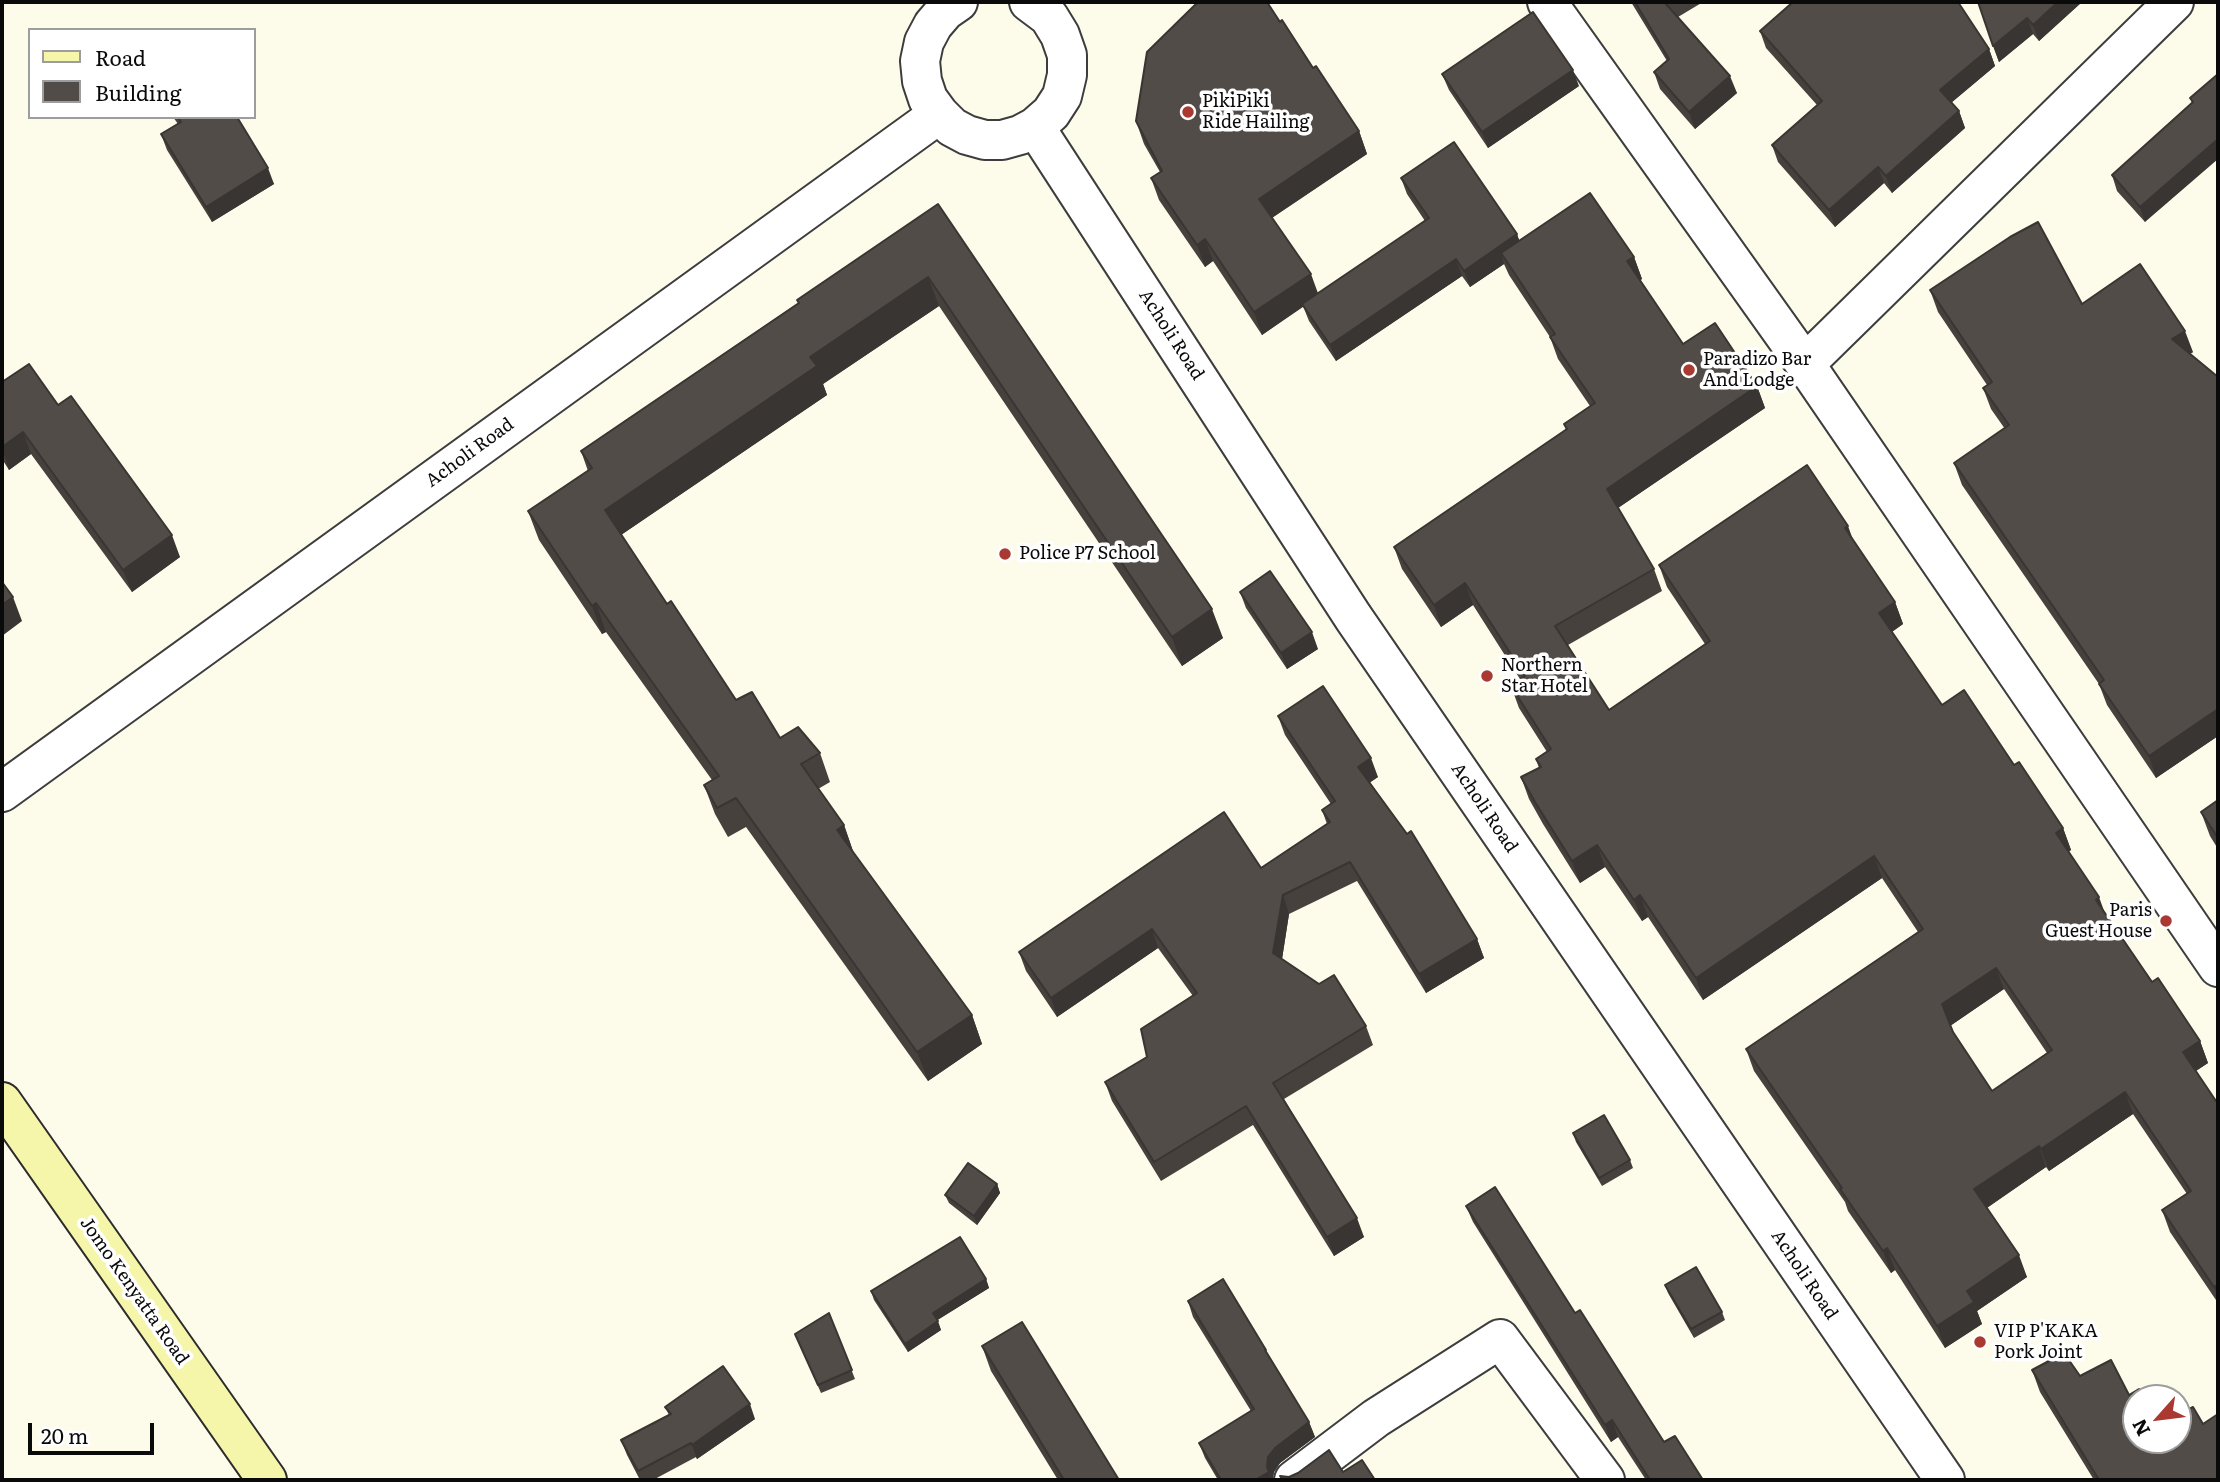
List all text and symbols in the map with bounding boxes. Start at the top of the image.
legend [28,28,256,119]
text: Road [95,41,146,72]
text: Building [95,76,181,107]
place label: PikiPiki Ride Hailing [1202,91,1310,134]
marker: PikiPiki Ride Hailing [1180,104,1196,120]
street label: Acholi Road [1134,286,1208,384]
place label: Paradizo Bar And Lodge [1703,349,1811,392]
marker: Paradizo Bar And Lodge [1681,362,1697,378]
street label: Acholi Road [422,414,518,492]
place label: Police P7 School [1019,543,1156,565]
marker: Police P7 School [997,546,1013,562]
place label: Northern Star Hotel [1501,655,1588,698]
marker: Northern Star Hotel [1479,668,1495,684]
street label: Acholi Road [1446,759,1522,857]
place label: Paris Guest House [2045,900,2152,942]
marker: Paris Guest House [2158,913,2174,929]
street label: Jomo Kenyatta Road [75,1213,193,1369]
street label: Acholi Road [1766,1226,1842,1324]
place label: VIP P'KAKA Pork Joint [1994,1321,2098,1364]
marker: VIP P'KAKA Pork Joint [1972,1334,1988,1350]
north arrow [2122,1384,2192,1454]
scale bar [32,1408,158,1452]
text: N [2124,1414,2156,1442]
text: 20 m [41,1419,88,1450]

